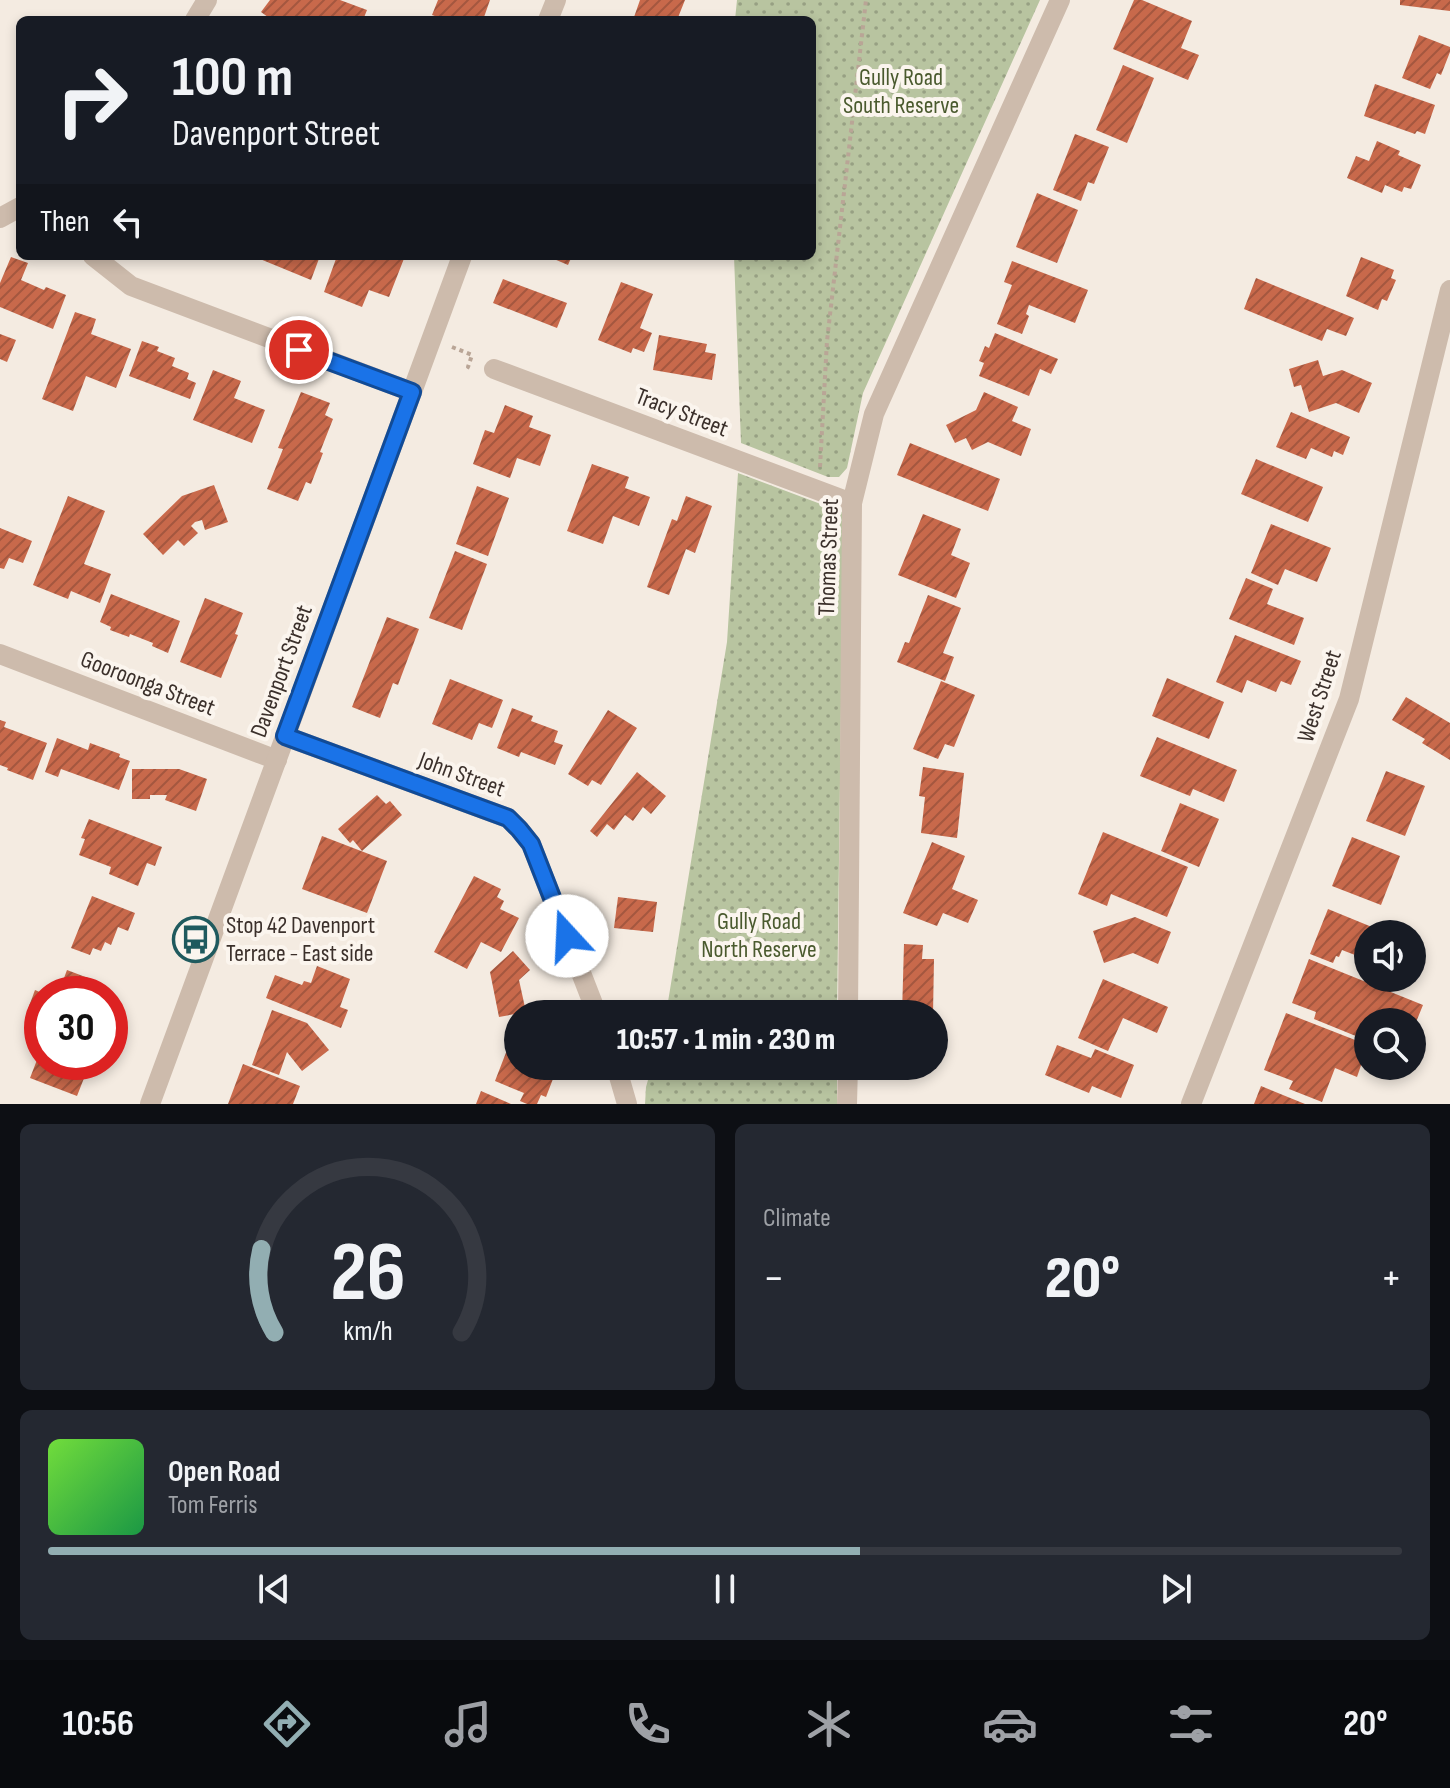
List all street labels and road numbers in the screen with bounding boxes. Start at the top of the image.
street label: Tracy Street [631,382,732,443]
street label: Thomas Street [812,498,845,616]
street label: Davenport Street [244,601,319,741]
street label: Gooroonga Street [77,645,219,722]
street label: West Street [1291,646,1348,746]
street label: John Street [414,745,509,803]

